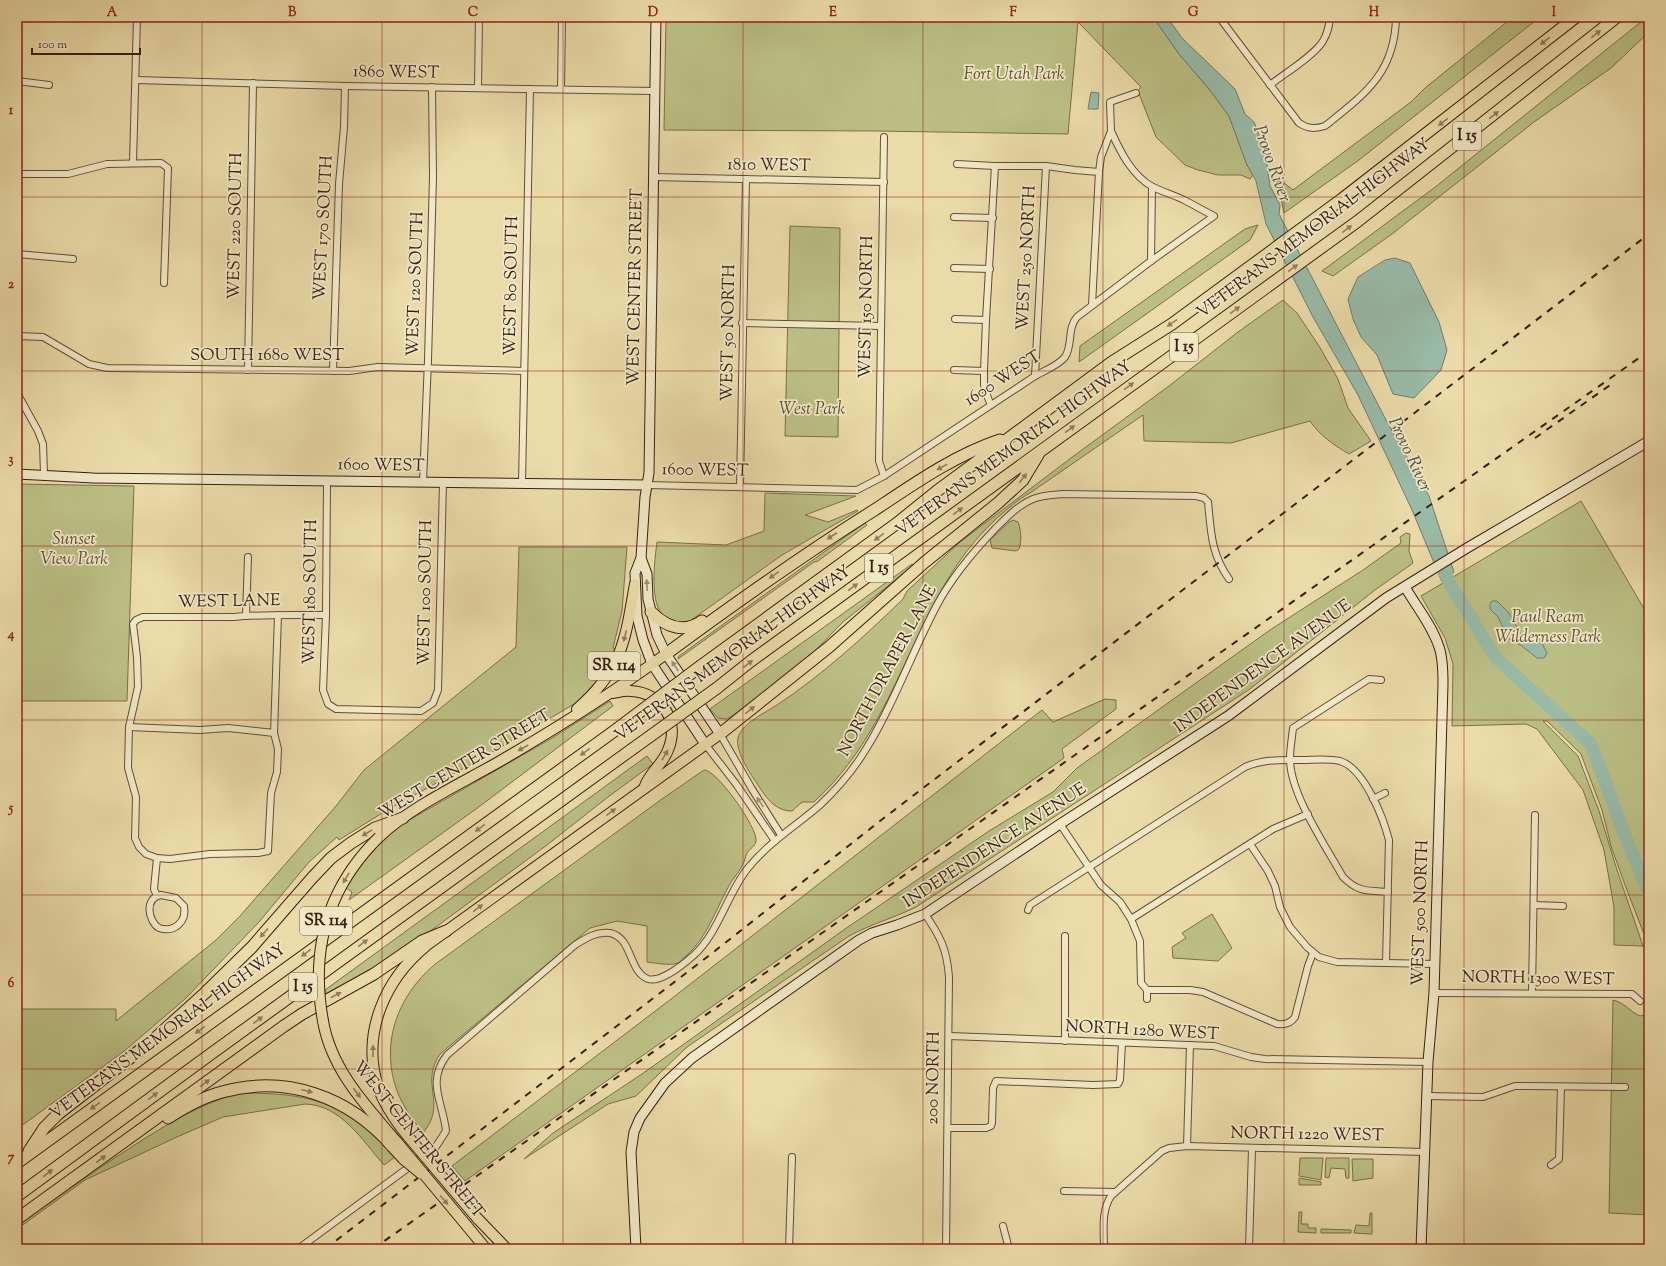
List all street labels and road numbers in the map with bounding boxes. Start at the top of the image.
street label: 1860 WEST [353,60,440,86]
road number: I 15 [1453,122,1481,150]
street label: VETERANS MEMORIAL HIGHWAY [1192,133,1436,325]
street label: WEST 220 SOUTH [223,152,249,300]
street label: 1810 WEST [727,153,811,179]
street label: WEST 170 SOUTH [308,154,340,301]
street label: WEST 250 NORTH [1011,184,1043,331]
street label: WEST CENTER STREET [622,188,650,386]
street label: WEST 120 SOUTH [401,211,431,357]
street label: WEST 80 SOUTH [499,215,525,356]
street label: WEST 150 NORTH [854,235,880,379]
street label: WEST 50 NORTH [716,264,742,402]
road number: I 15 [1170,333,1198,361]
street label: SOUTH 1680 WEST [190,344,344,368]
street label: 1600 WEST [960,345,1046,413]
street label: VETERANS MEMORIAL HIGHWAY [891,355,1137,543]
street label: 1600 WEST [337,453,425,479]
street label: 1600 WEST [661,458,749,484]
street label: WEST 180 SOUTH [298,518,324,665]
street label: WEST 100 SOUTH [413,519,439,666]
road number: I 15 [865,554,893,582]
street label: VETERANS MEMORIAL HIGHWAY [610,560,856,748]
street label: NORTH DRAPER LANE [833,581,943,761]
street label: WEST LANE [177,589,281,615]
street label: INDEPENDENCE AVENUE [1169,594,1357,740]
road number: SR 114 [588,652,640,680]
street label: WEST CENTER STREET [374,704,556,826]
street label: INDEPENDENCE AVENUE [899,778,1091,914]
street label: WEST 500 NORTH [1406,839,1436,987]
road number: SR 114 [300,907,352,935]
street label: VETERANS MEMORIAL HIGHWAY [45,938,291,1126]
street label: NORTH 1300 WEST [1461,966,1615,992]
road number: I 15 [289,973,317,1001]
street label: NORTH 1280 WEST [1065,1015,1220,1047]
street label: 200 NORTH [921,1030,947,1125]
street label: WEST CENTER STREET [347,1056,489,1224]
street label: NORTH 1220 WEST [1230,1122,1384,1148]

